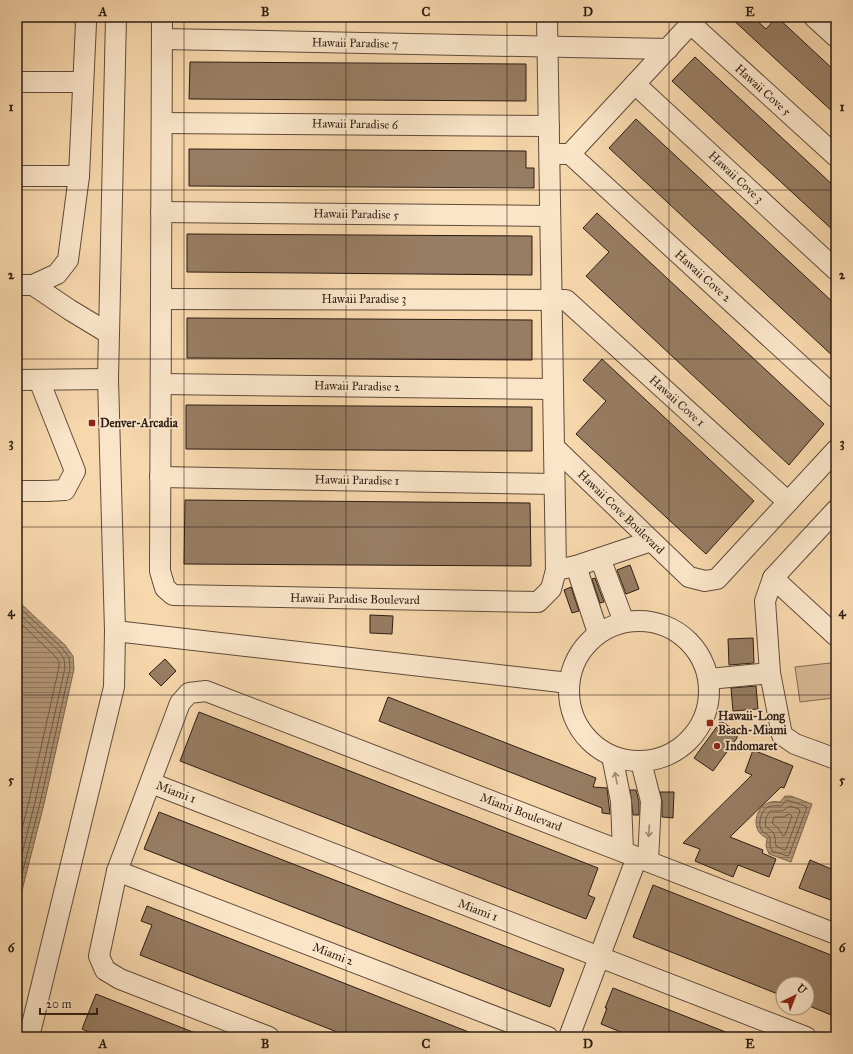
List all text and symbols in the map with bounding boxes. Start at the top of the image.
text: A [98,4,108,20]
text: B [261,4,270,20]
text: C [422,4,431,20]
text: D [583,4,593,20]
text: E [745,4,755,20]
street label: Hawaii Paradise 7 [312,35,398,51]
street label: Hawaii Cove 5 [732,61,794,119]
text: 1 [8,99,14,115]
text: 1 [839,99,845,115]
street label: Hawaii Paradise 6 [312,116,399,132]
street label: Hawaii Cove 3 [706,148,766,206]
street label: Hawaii Paradise 5 [313,206,399,222]
street label: Hawaii Cove 2 [672,247,734,305]
text: 2 [8,267,15,283]
text: 2 [839,267,846,283]
street label: Hawaii Paradise 3 [322,292,407,306]
street label: Hawaii Cove 1 [646,373,708,430]
street label: Hawaii Paradise 2 [314,378,400,394]
place label: Denver-Arcadia [100,416,179,430]
marker: Denver-Arcadia [87,418,97,428]
text: 3 [8,435,14,451]
text: 3 [839,435,845,451]
street label: Hawaii Cove Boulevard [575,467,667,557]
street label: Hawaii Paradise 1 [315,472,400,488]
street label: Hawaii Paradise Boulevard [290,591,420,607]
text: 4 [7,604,15,620]
text: 4 [838,604,846,620]
place label: Hawaii-Long Beach-Miami [718,709,787,737]
marker: Hawaii-Long Beach-Miami [705,718,715,728]
place label: Indomaret [725,739,778,753]
marker: Indomaret [712,741,722,751]
text: 5 [8,772,15,788]
one-way arrow [612,772,620,785]
text: 5 [839,772,846,788]
street label: Miami 1 [154,778,198,806]
street label: Miami Boulevard [478,790,564,834]
one-way arrow [646,824,653,837]
street label: Miami 1 [456,896,500,924]
text: 6 [8,940,16,956]
street label: Miami 2 [311,940,355,968]
text: 6 [839,940,847,956]
north arrow [775,976,815,1016]
text: U [794,981,809,997]
scale bar [40,990,97,1016]
text: 20 m [46,997,72,1011]
text: A [98,1036,108,1052]
text: B [261,1036,270,1052]
text: C [422,1036,431,1052]
text: D [583,1036,593,1052]
text: E [745,1036,755,1052]

